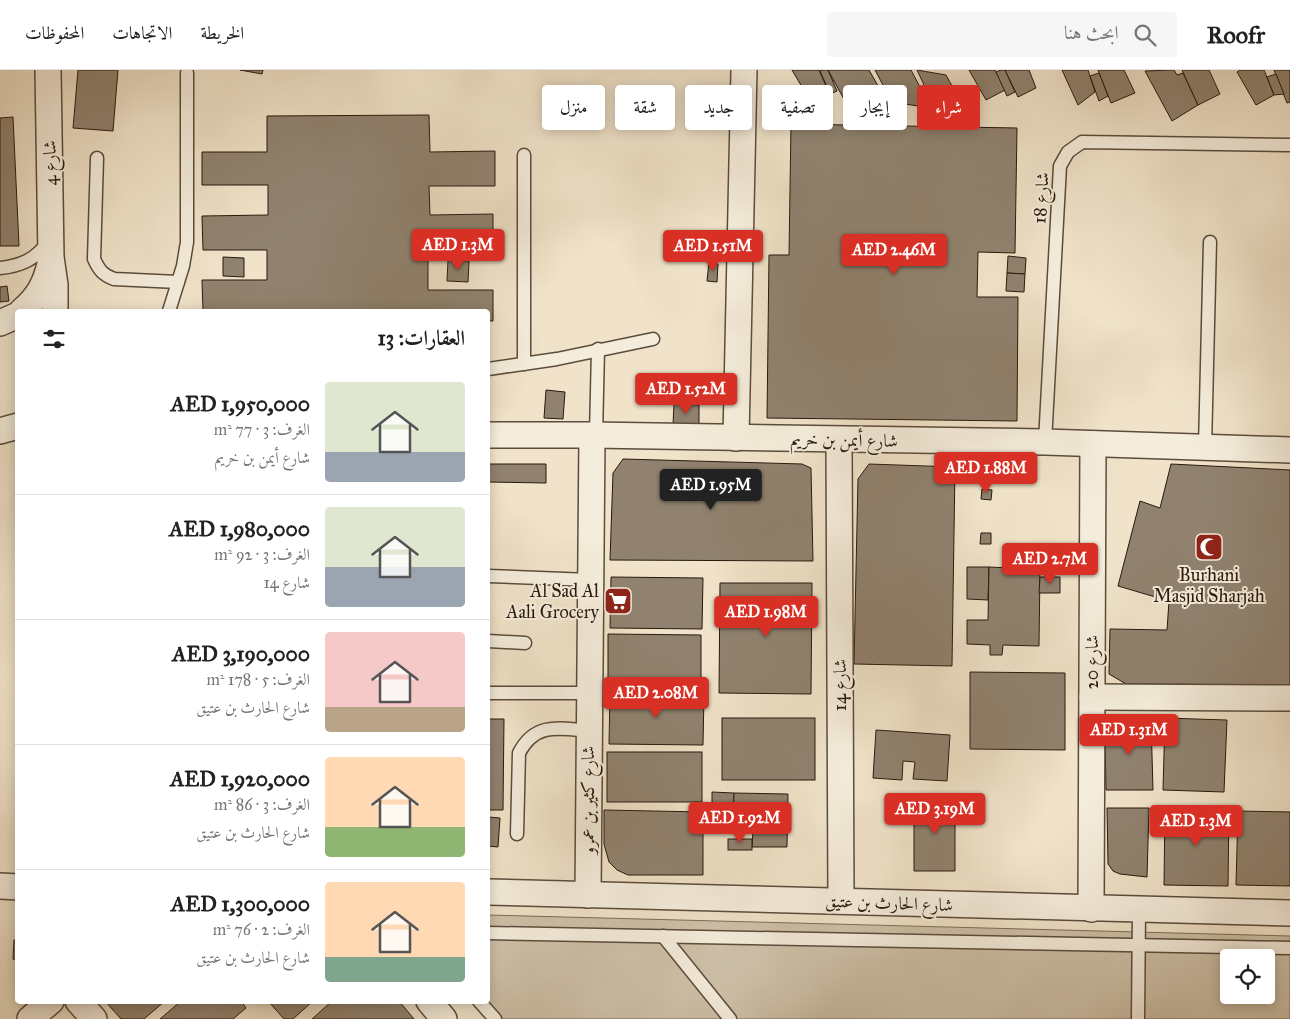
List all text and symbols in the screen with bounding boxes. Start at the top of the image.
search box [827,12,1177,57]
text: Roofr [1207,20,1265,50]
text: ابحث هنا [1064,21,1119,44]
icon: search [1131,21,1159,49]
text: المحفوظات [25,22,84,44]
text: الاتجاهات [112,22,172,44]
text: الخريطة [200,22,244,44]
chip: منزل [542,85,605,130]
chip: شقة [615,85,675,130]
chip: جديد [685,85,752,130]
chip: تصفية [762,85,833,130]
chip: إيجار [843,85,907,130]
chip: شراء [917,85,980,130]
street label: شارع 4 [39,140,65,186]
street label: شارع 18 [1028,171,1058,225]
pin: AED 1.3M [406,228,510,271]
pin: AED 1.51M [656,230,770,272]
pin: AED 2.46M [837,234,951,276]
text: AED 1.3M [423,235,493,254]
text: AED 1.51M [674,236,752,255]
text: AED 2.46M [852,240,936,259]
icon: filters [40,325,68,353]
text: العقارات: 13 [377,325,465,351]
pin: AED 1.52M [629,372,743,415]
text: AED 1.52M [646,379,726,398]
text: AED 1,950,000 [171,391,310,417]
icon: home [365,402,425,462]
text: الغرف: 3 · 77 m² [214,420,310,439]
street label: شارع أيمن بن خريم [790,426,898,457]
text: شارع أيمن بن خريم [214,448,310,467]
pin: AED 1.88M [929,452,1043,494]
text: AED 1.88M [945,458,1027,477]
pin: AED 1.95M [654,468,768,511]
text: AED 1.95M [671,475,751,494]
text: AED 1,980,000 [169,516,310,542]
icon: home [365,527,425,587]
mosque icon: Burhani Masjid Sharjah [1194,532,1224,562]
pin: AED 2.7M [998,542,1102,585]
text: الغرف: 3 · 92 m² [214,545,310,564]
text: AED 2.7M [1013,549,1087,568]
place label: Burhani Masjid Sharjah [1153,564,1265,607]
text: شارع 14 [264,573,310,592]
place label: Al Sad Al Aali Grocery [505,580,600,623]
supermarket icon: Al Sad Al Aali Grocery [603,586,633,616]
pin: AED 1.98M [709,596,823,638]
text: AED 1.98M [725,602,807,621]
street label: شارع 20 [1081,635,1107,689]
text: AED 3,190,000 [172,641,310,667]
icon: home [365,652,425,712]
street label: شارع 14 [829,659,855,711]
text: الغرف: 5 · 178 m² [206,670,310,689]
pin: AED 2.08M [599,676,713,719]
text: AED 2.08M [614,683,698,702]
text: شارع الحارث بن عتيق [196,698,310,717]
pin: AED 1.31M [1072,714,1186,756]
text: AED 1.31M [1090,720,1168,739]
street label: شارع كثير بن عمرو [577,746,603,856]
text: AED 1,920,000 [170,766,310,792]
icon: home [365,777,425,837]
pin: AED 3.19M [878,792,992,835]
text: الغرف: 3 · 86 m² [214,795,310,814]
text: AED 3.19M [895,799,975,818]
pin: AED 1.92M [683,802,797,844]
pin: AED 1.3M [1144,804,1248,847]
text: AED 1.92M [700,808,780,827]
text: AED 1.3M [1161,811,1231,830]
text: شارع الحارث بن عتيق [196,823,310,842]
street label: شارع الحارث بن عتيق [825,890,953,920]
text: AED 1,300,000 [171,891,310,917]
icon: home [365,902,425,962]
text: الغرف: 2 · 76 m² [213,920,310,939]
text: شارع الحارث بن عتيق [196,948,310,967]
map controls [1220,949,1275,1004]
button: locate [1220,949,1275,1004]

